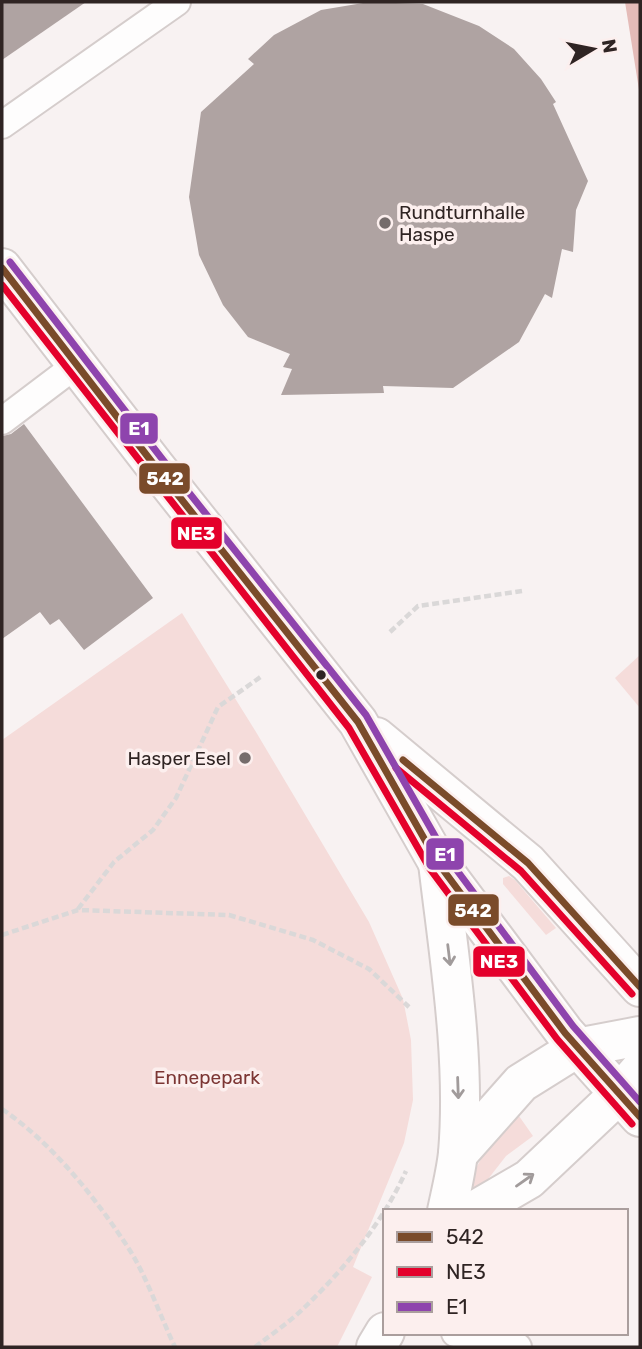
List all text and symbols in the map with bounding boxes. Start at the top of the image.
north arrow [558,14,628,84]
text: N [597,37,622,55]
place label: Rundturnhalle Haspe [399,201,525,246]
marker: Rundturnhalle Haspe [377,215,393,231]
line badge: E1 [119,412,159,445]
text: E1 [128,417,150,440]
line badge: 542 [138,462,191,495]
text: 542 [146,467,184,490]
line badge: NE3 [170,516,223,550]
text: NE3 [177,522,215,545]
unlabelled marker [314,668,328,682]
place label: Hasper Esel [127,747,231,770]
marker: Hasper Esel [237,750,253,766]
line badge: E1 [425,837,465,871]
text: E1 [434,843,456,866]
line badge: 542 [447,893,500,927]
text: 542 [454,899,492,922]
one-way arrow [443,943,456,966]
line badge: NE3 [472,945,526,978]
text: NE3 [480,950,518,973]
park label: Ennepepark [154,1066,260,1089]
one-way arrow [452,1076,465,1099]
one-way arrow [515,1173,534,1187]
legend [383,1209,628,1335]
text: 542 [446,1224,484,1249]
text: NE3 [446,1259,486,1284]
text: E1 [446,1294,468,1319]

